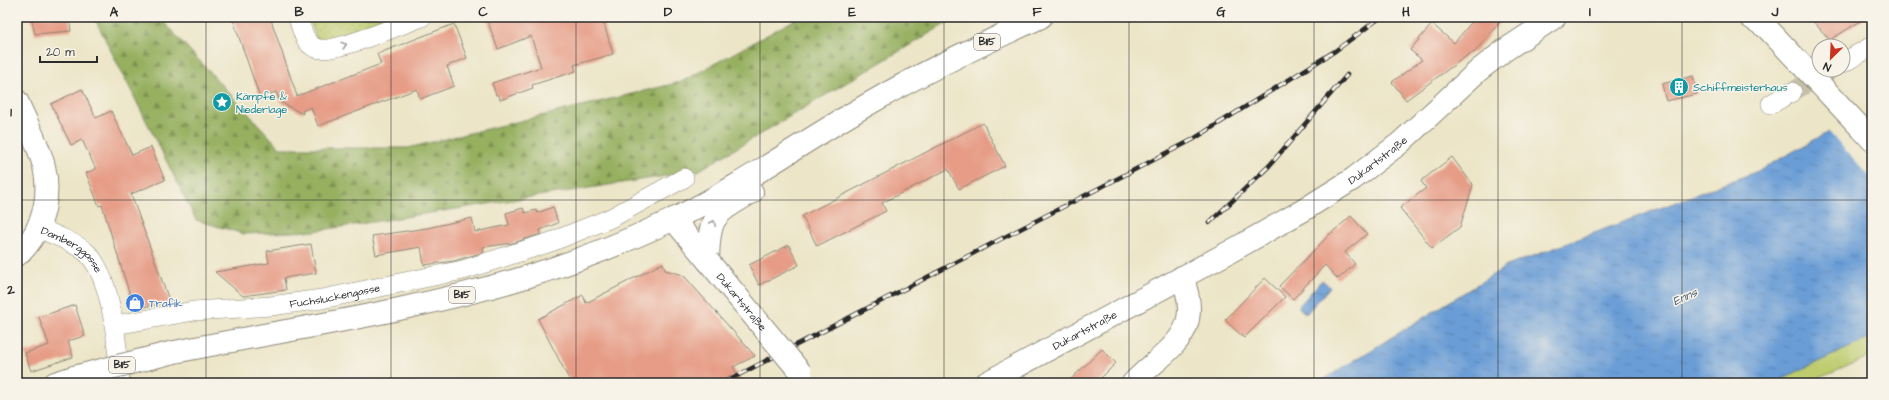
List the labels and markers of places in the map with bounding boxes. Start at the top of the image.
building icon: Schiffmeisterhaus [1668,76,1690,98]
place label: Schiffmeisterhaus [1693,80,1788,95]
place label: Kämpfe & Niederlage [236,89,288,118]
place icon: Kämpfe & Niederlage [211,91,233,113]
shop icon: Trafik [124,292,146,314]
place label: Trafik [149,296,183,311]

